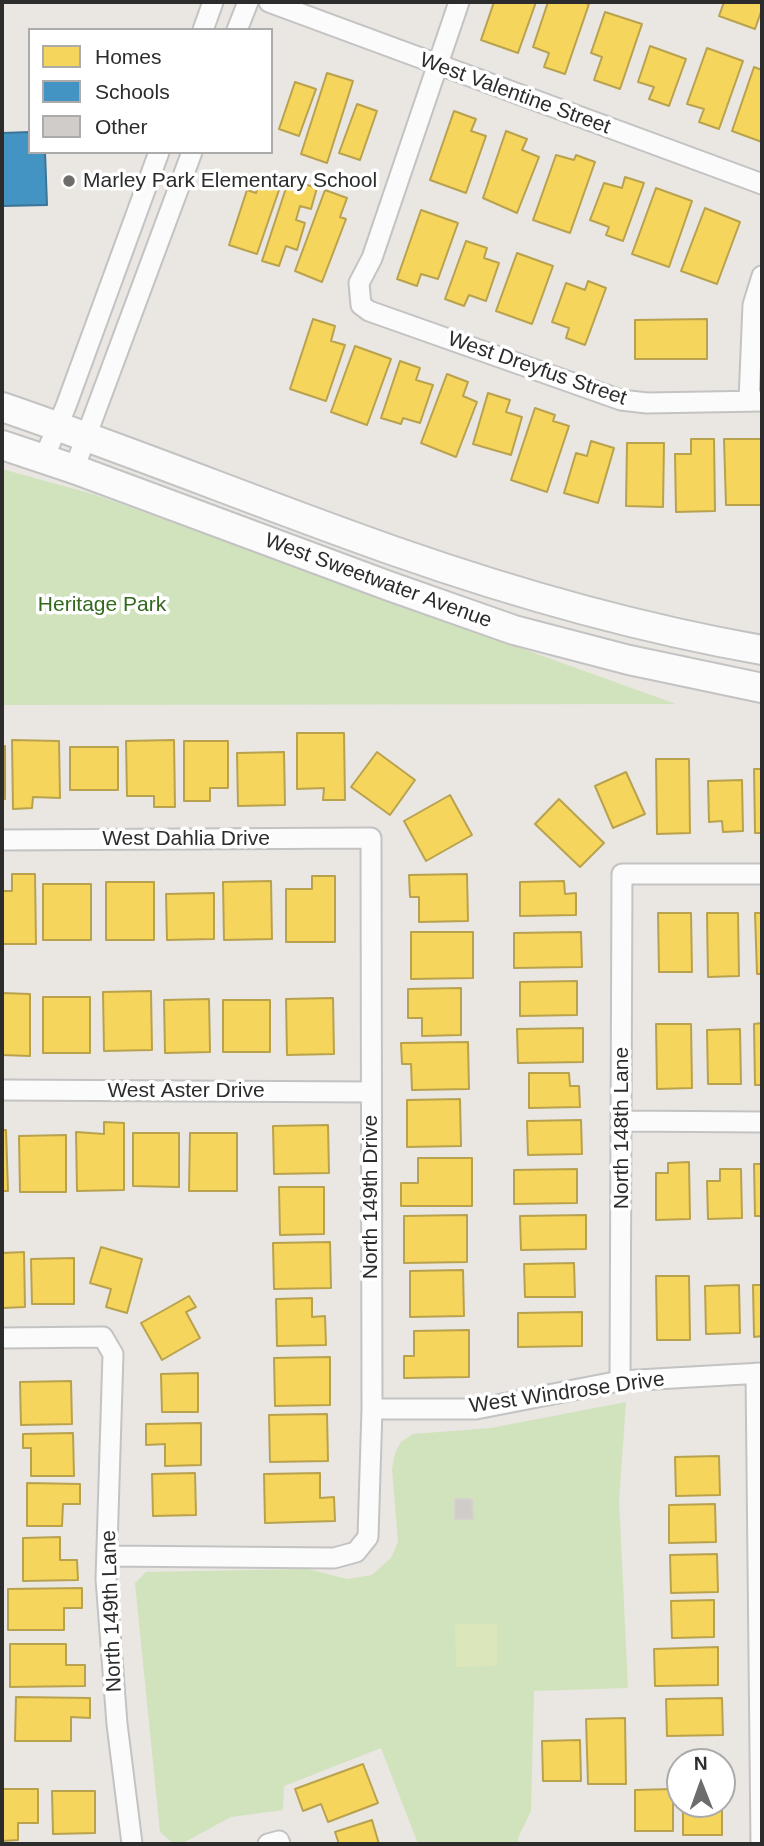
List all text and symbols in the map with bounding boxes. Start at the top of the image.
legend [28,28,273,154]
text: Homes [95,45,162,68]
street label: West Valentine Street [416,48,614,140]
text: Schools [95,80,170,103]
text: Other [95,115,148,138]
place label: Marley Park Elementary School [83,168,377,194]
marker: Marley Park Elementary School [61,173,77,189]
street label: West Dreyfus Street [444,327,630,411]
street label: West Sweetwater Avenue [261,528,495,634]
park label: Heritage Park [38,592,166,618]
street label: West Dahlia Drive [102,826,270,852]
street label: North 148th Lane [609,1047,635,1209]
street label: West Aster Drive [107,1078,265,1104]
street label: North 149th Drive [358,1115,384,1279]
street label: West Windrose Drive [468,1367,666,1419]
street label: North 149th Lane [97,1529,127,1693]
north arrow [666,1748,736,1818]
text: N [694,1753,708,1774]

